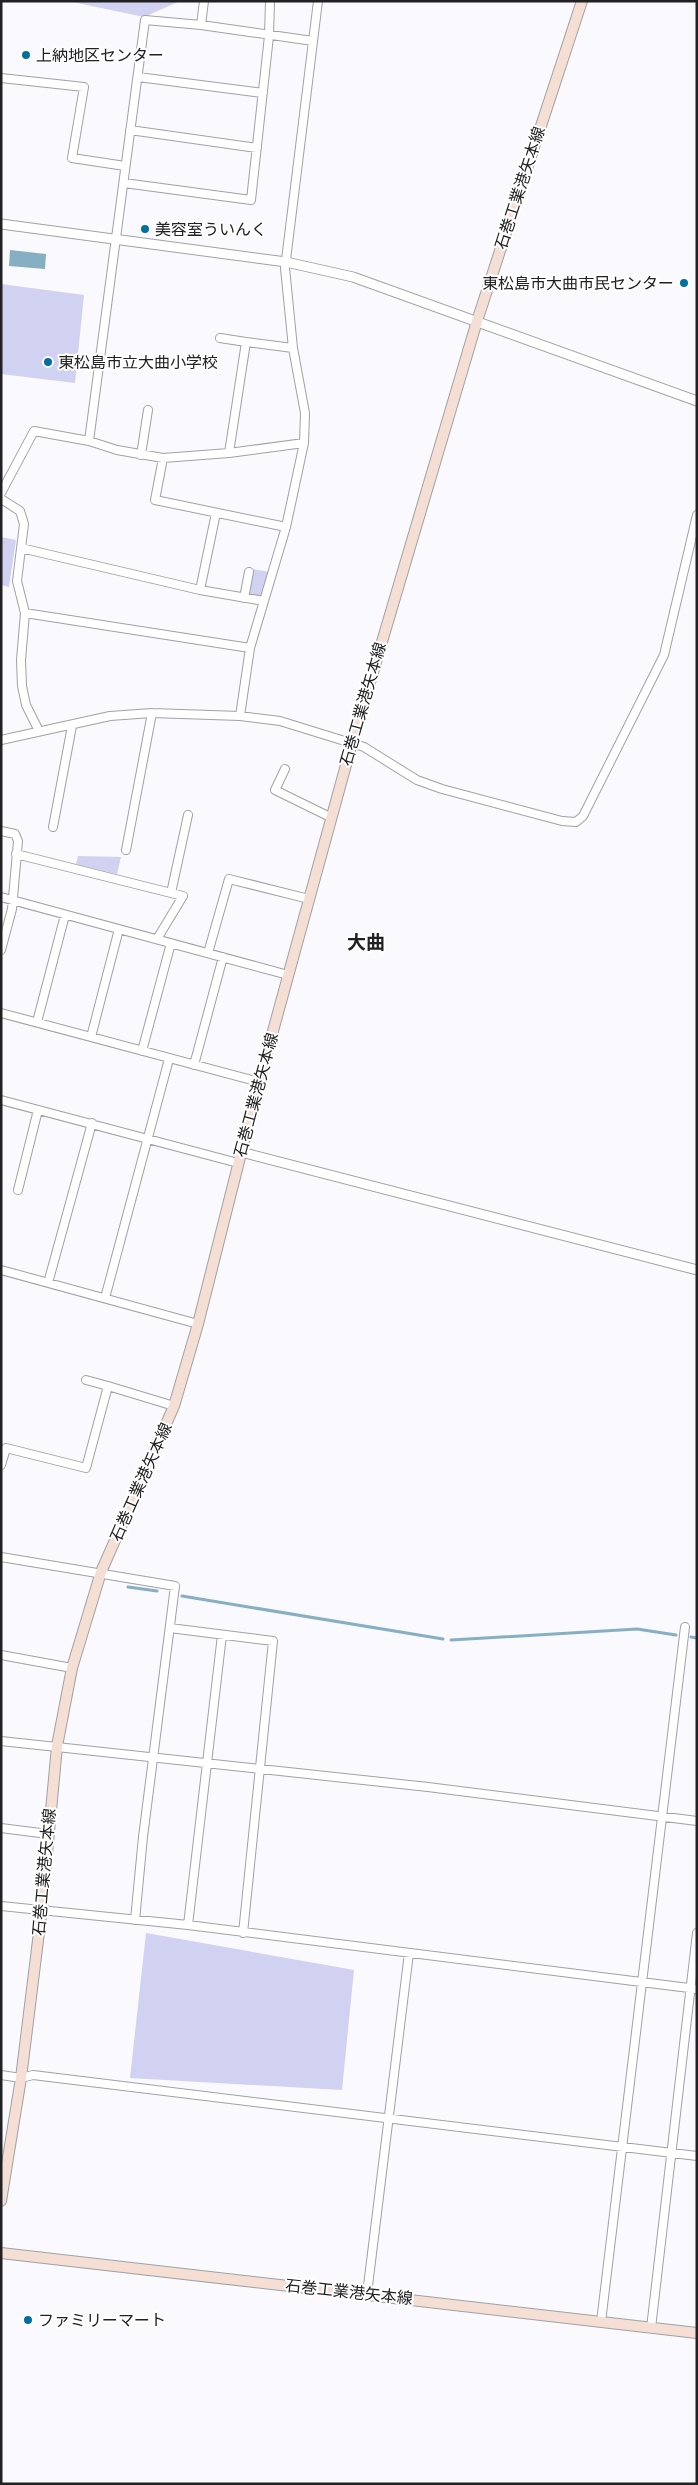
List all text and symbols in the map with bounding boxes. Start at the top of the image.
place label: 上納地区センター [36,46,164,65]
marker: 上納地区センター [20,49,32,61]
street label: 石巻工業港矢本線 [491,124,549,252]
place label: 美容室ういんく [155,220,267,239]
marker: 美容室ういんく [139,223,151,235]
place label: 東松島市大曲市民センター [482,274,674,293]
marker: 東松島市大曲市民センター [678,277,690,289]
place label: 東松島市立大曲小学校 [58,353,218,372]
marker: 東松島市立大曲小学校 [42,356,54,368]
street label: 石巻工業港矢本線 [336,640,390,768]
district label: 大曲 [347,931,385,954]
street label: 石巻工業港矢本線 [230,1031,282,1159]
street label: 石巻工業港矢本線 [106,1420,176,1544]
street label: 石巻工業港矢本線 [29,1807,59,1937]
street label: 石巻工業港矢本線 [284,2276,414,2308]
place label: ファミリーマート [38,2311,166,2330]
marker: ファミリーマート [22,2314,34,2326]

